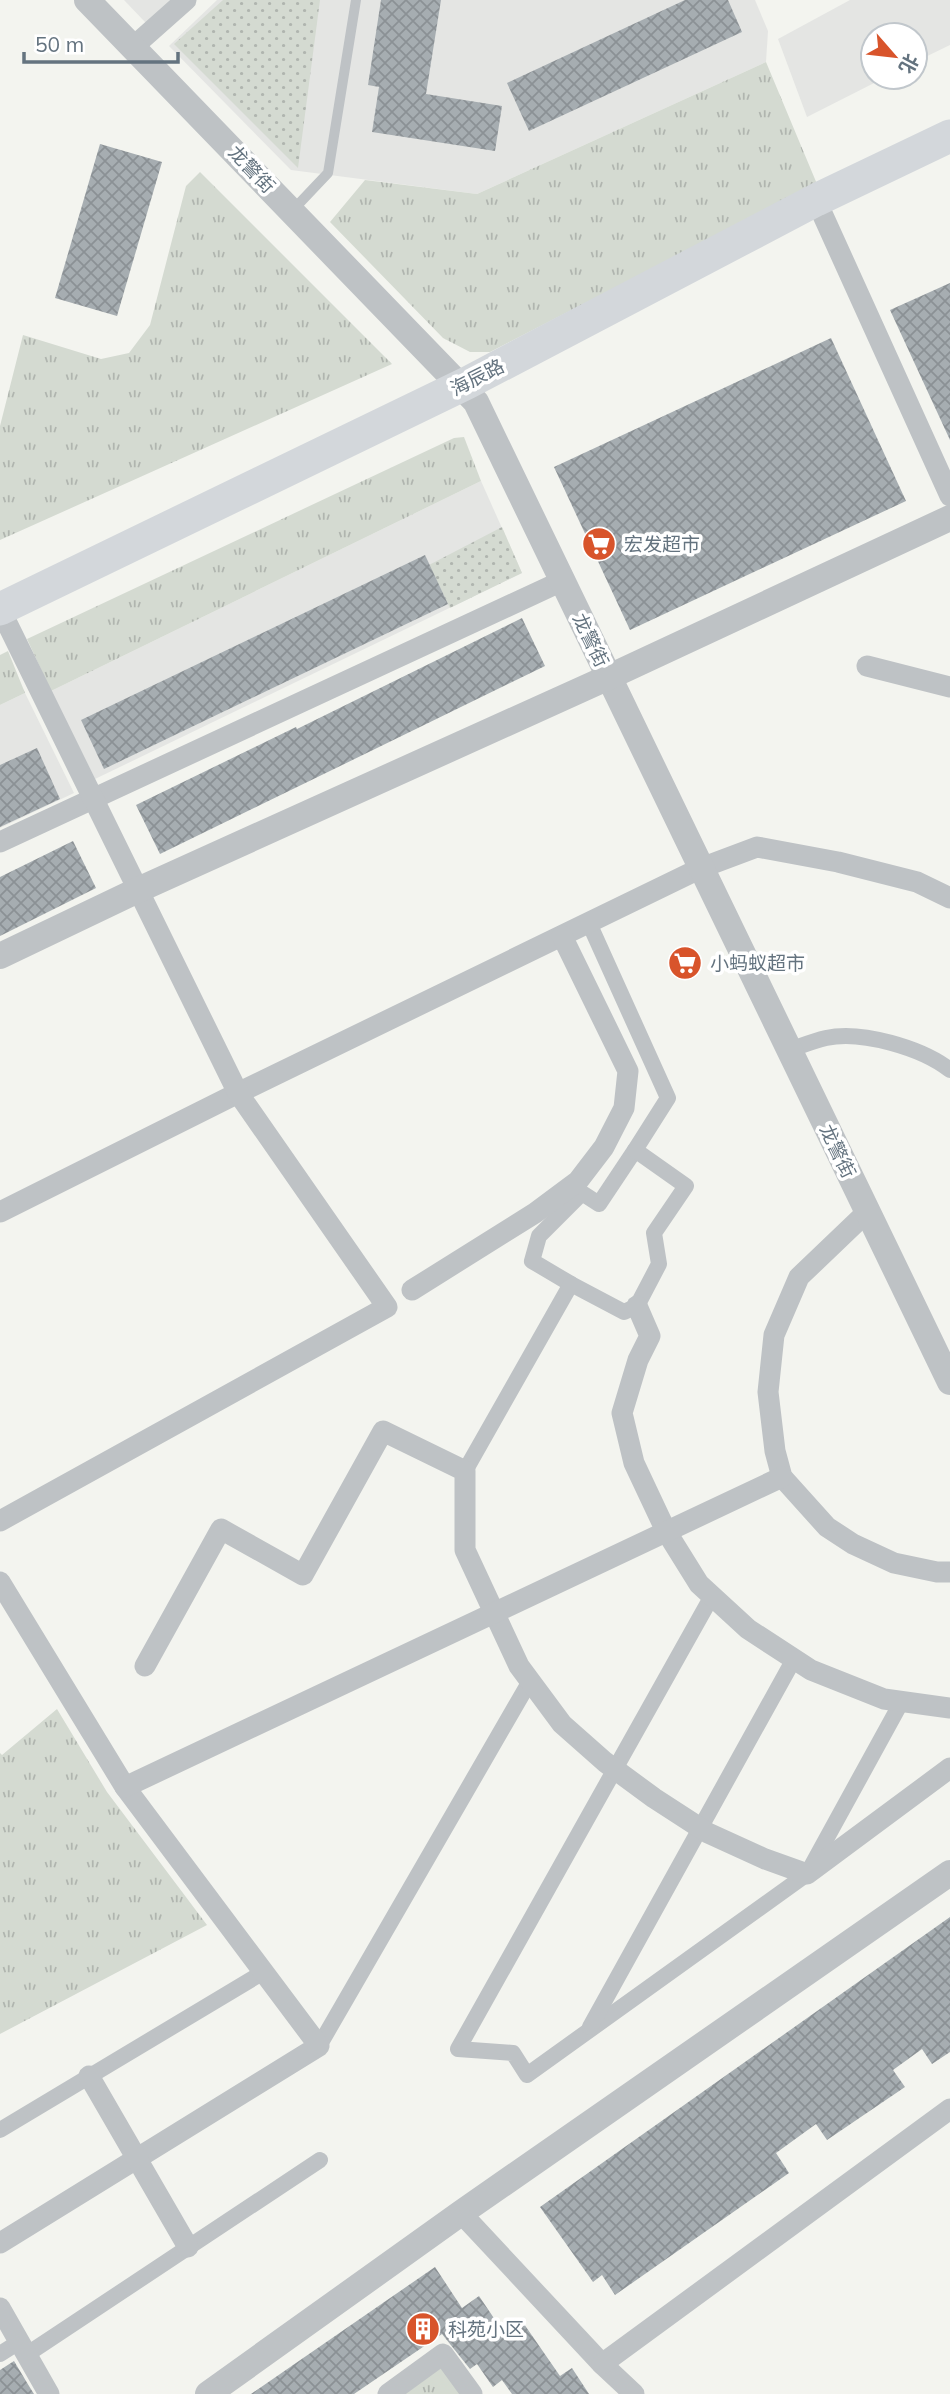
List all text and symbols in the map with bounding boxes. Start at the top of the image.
scale bar [24,21,178,65]
north arrow [859,21,929,91]
text: 50 m [35,31,84,57]
text: 北 [894,50,924,78]
street label: 龙警街 [224,140,280,198]
street label: 海辰路 [446,353,508,401]
supermarket icon: 宏发超市 [580,525,618,563]
place label: 宏发超市 [624,532,700,556]
street label: 龙警街 [568,609,614,671]
supermarket icon: 小蚂蚁超市 [666,944,704,982]
place label: 小蚂蚁超市 [710,951,805,975]
street label: 龙警街 [815,1120,861,1182]
building icon: 科苑小区 [404,2310,442,2348]
place label: 科苑小区 [448,2317,524,2341]

